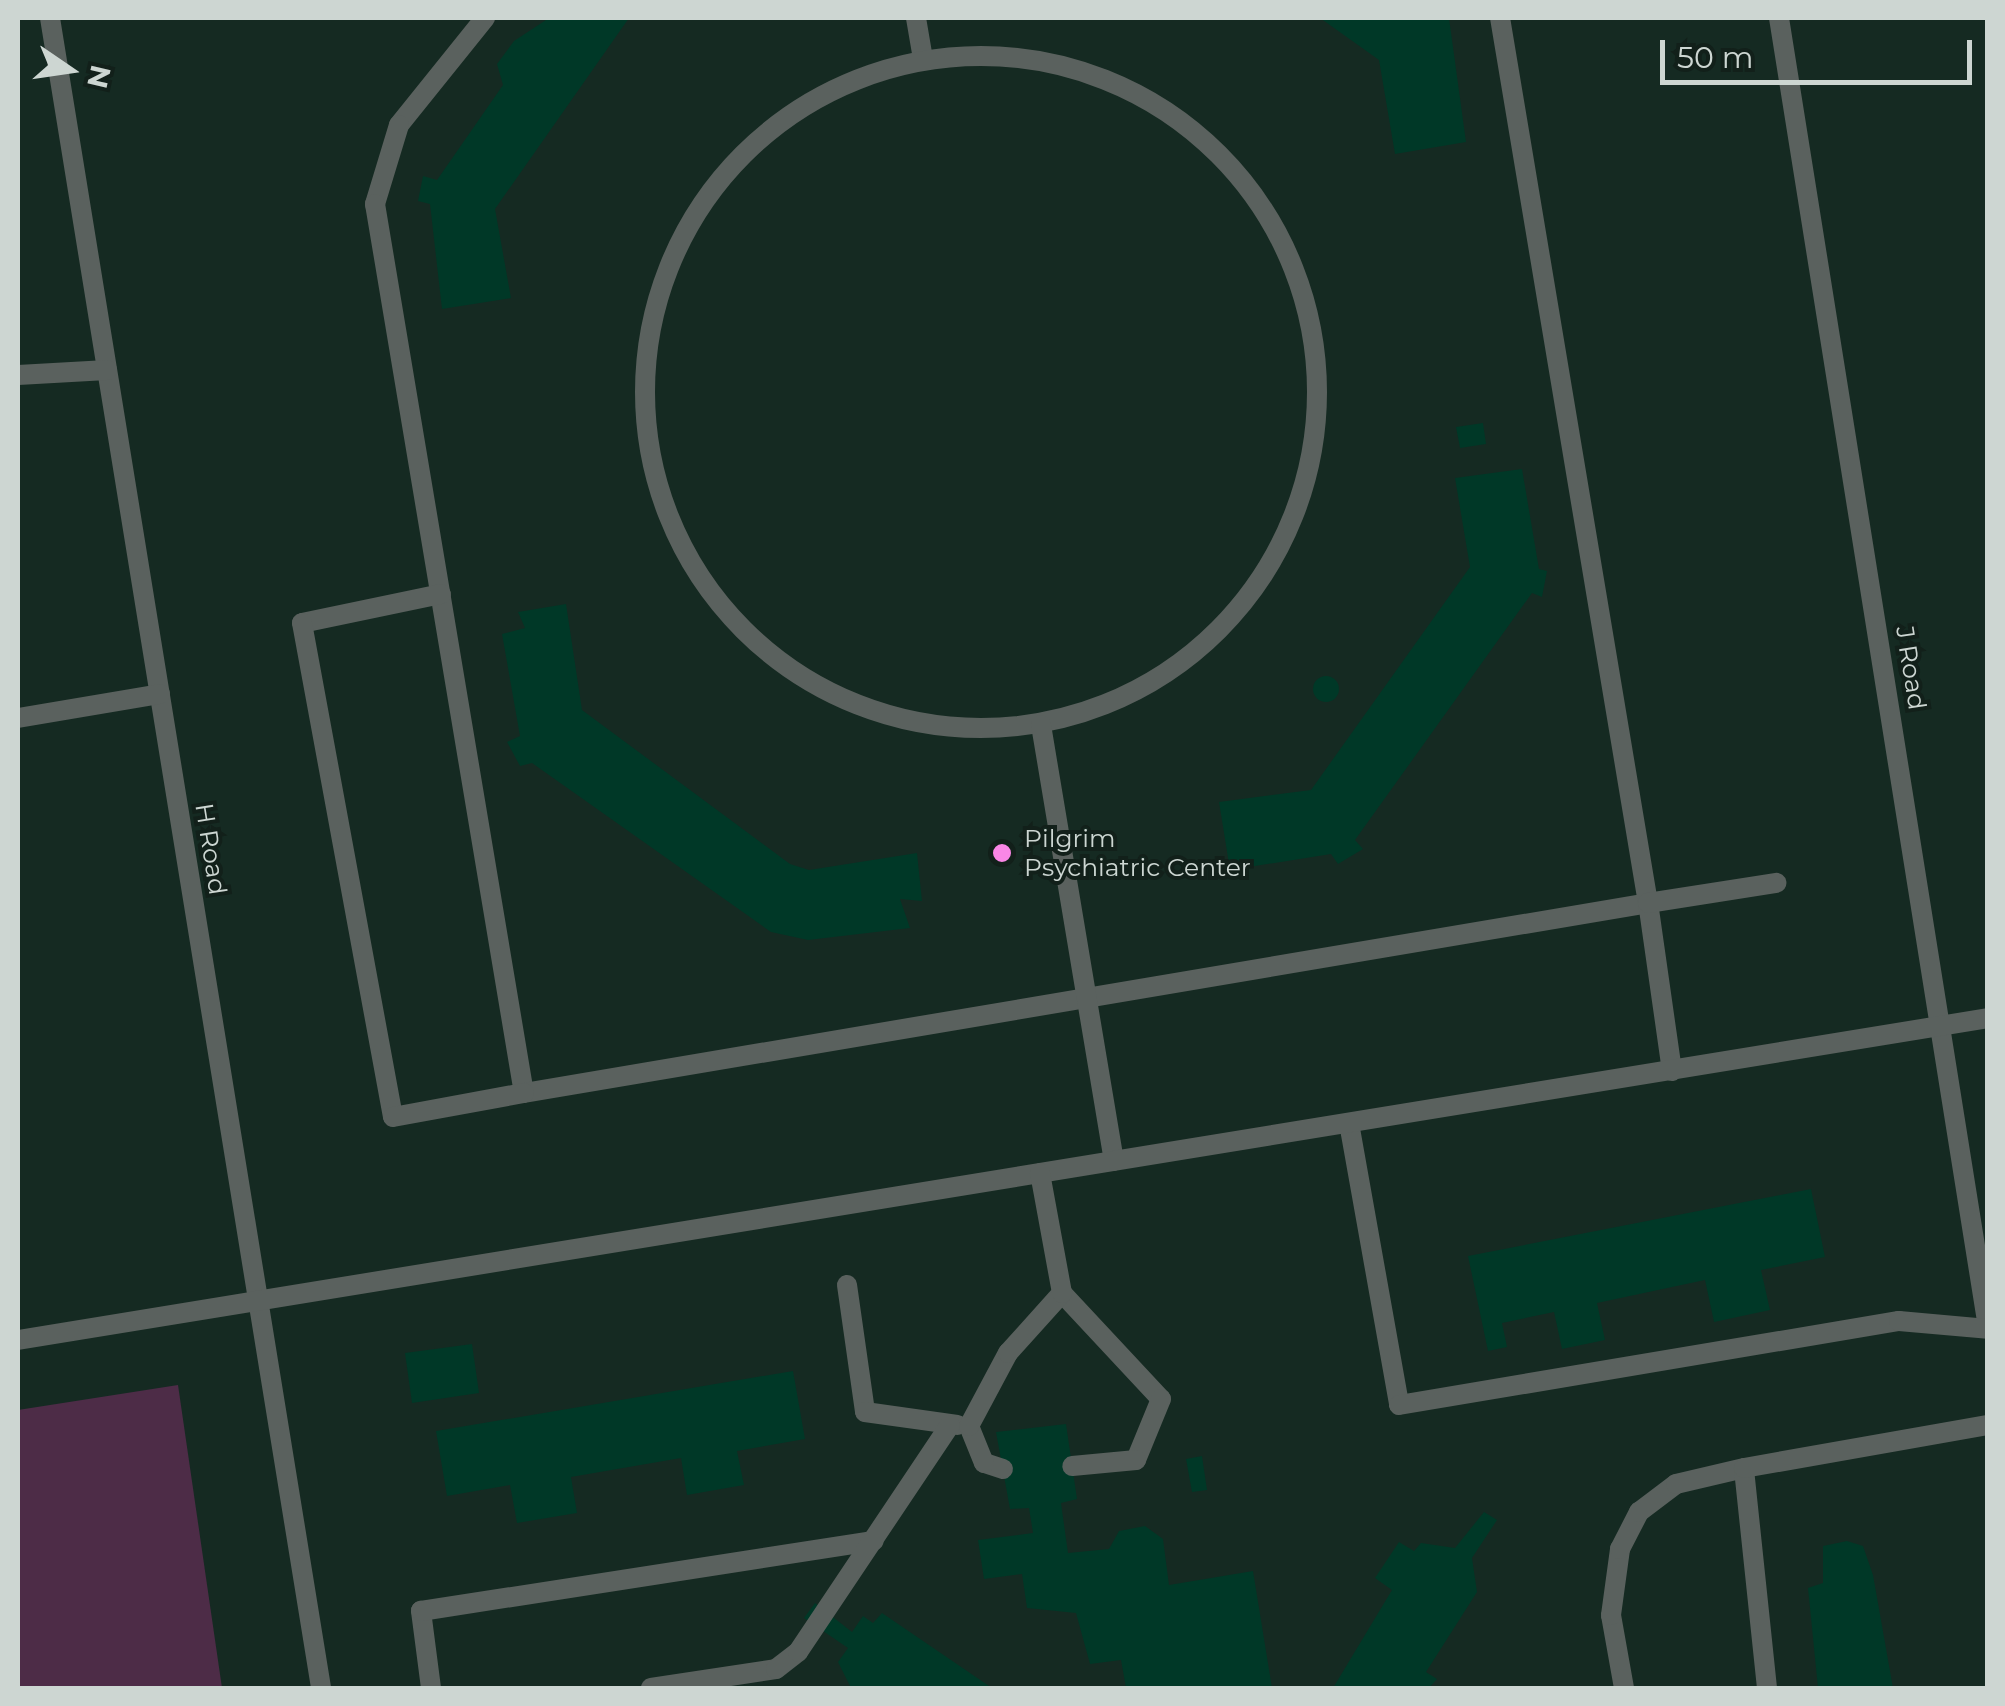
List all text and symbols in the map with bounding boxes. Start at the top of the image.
north arrow [20,20,120,120]
scale bar [1665,20,1978,82]
text: 50 m [1677,39,1754,76]
text: N [80,62,118,92]
street label: J Road [1890,624,1932,712]
street label: H Road [189,801,233,897]
place label: Pilgrim Psychiatric Center [1024,824,1251,883]
marker: Pilgrim Psychiatric Center [989,840,1015,866]

